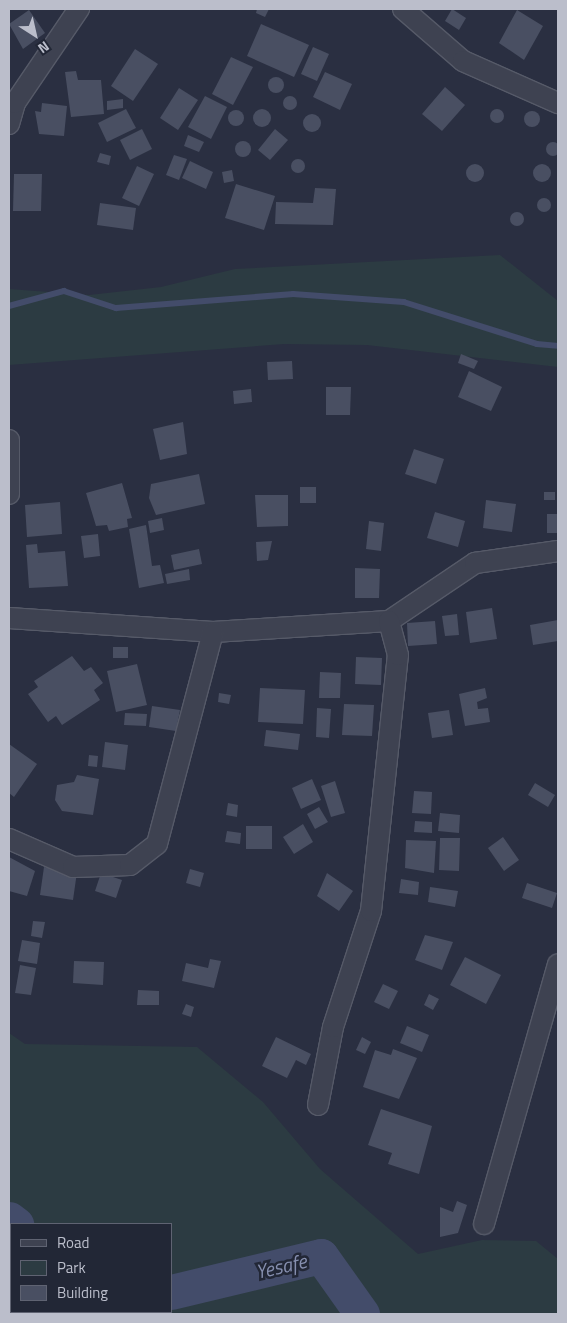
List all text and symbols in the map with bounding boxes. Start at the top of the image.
north arrow [10,10,60,60]
text: N [34,36,54,59]
legend [10,1223,172,1313]
text: Road [57,1231,89,1254]
water label: Yesafe [253,1249,309,1283]
text: Park [57,1256,86,1279]
text: Building [57,1281,108,1304]

